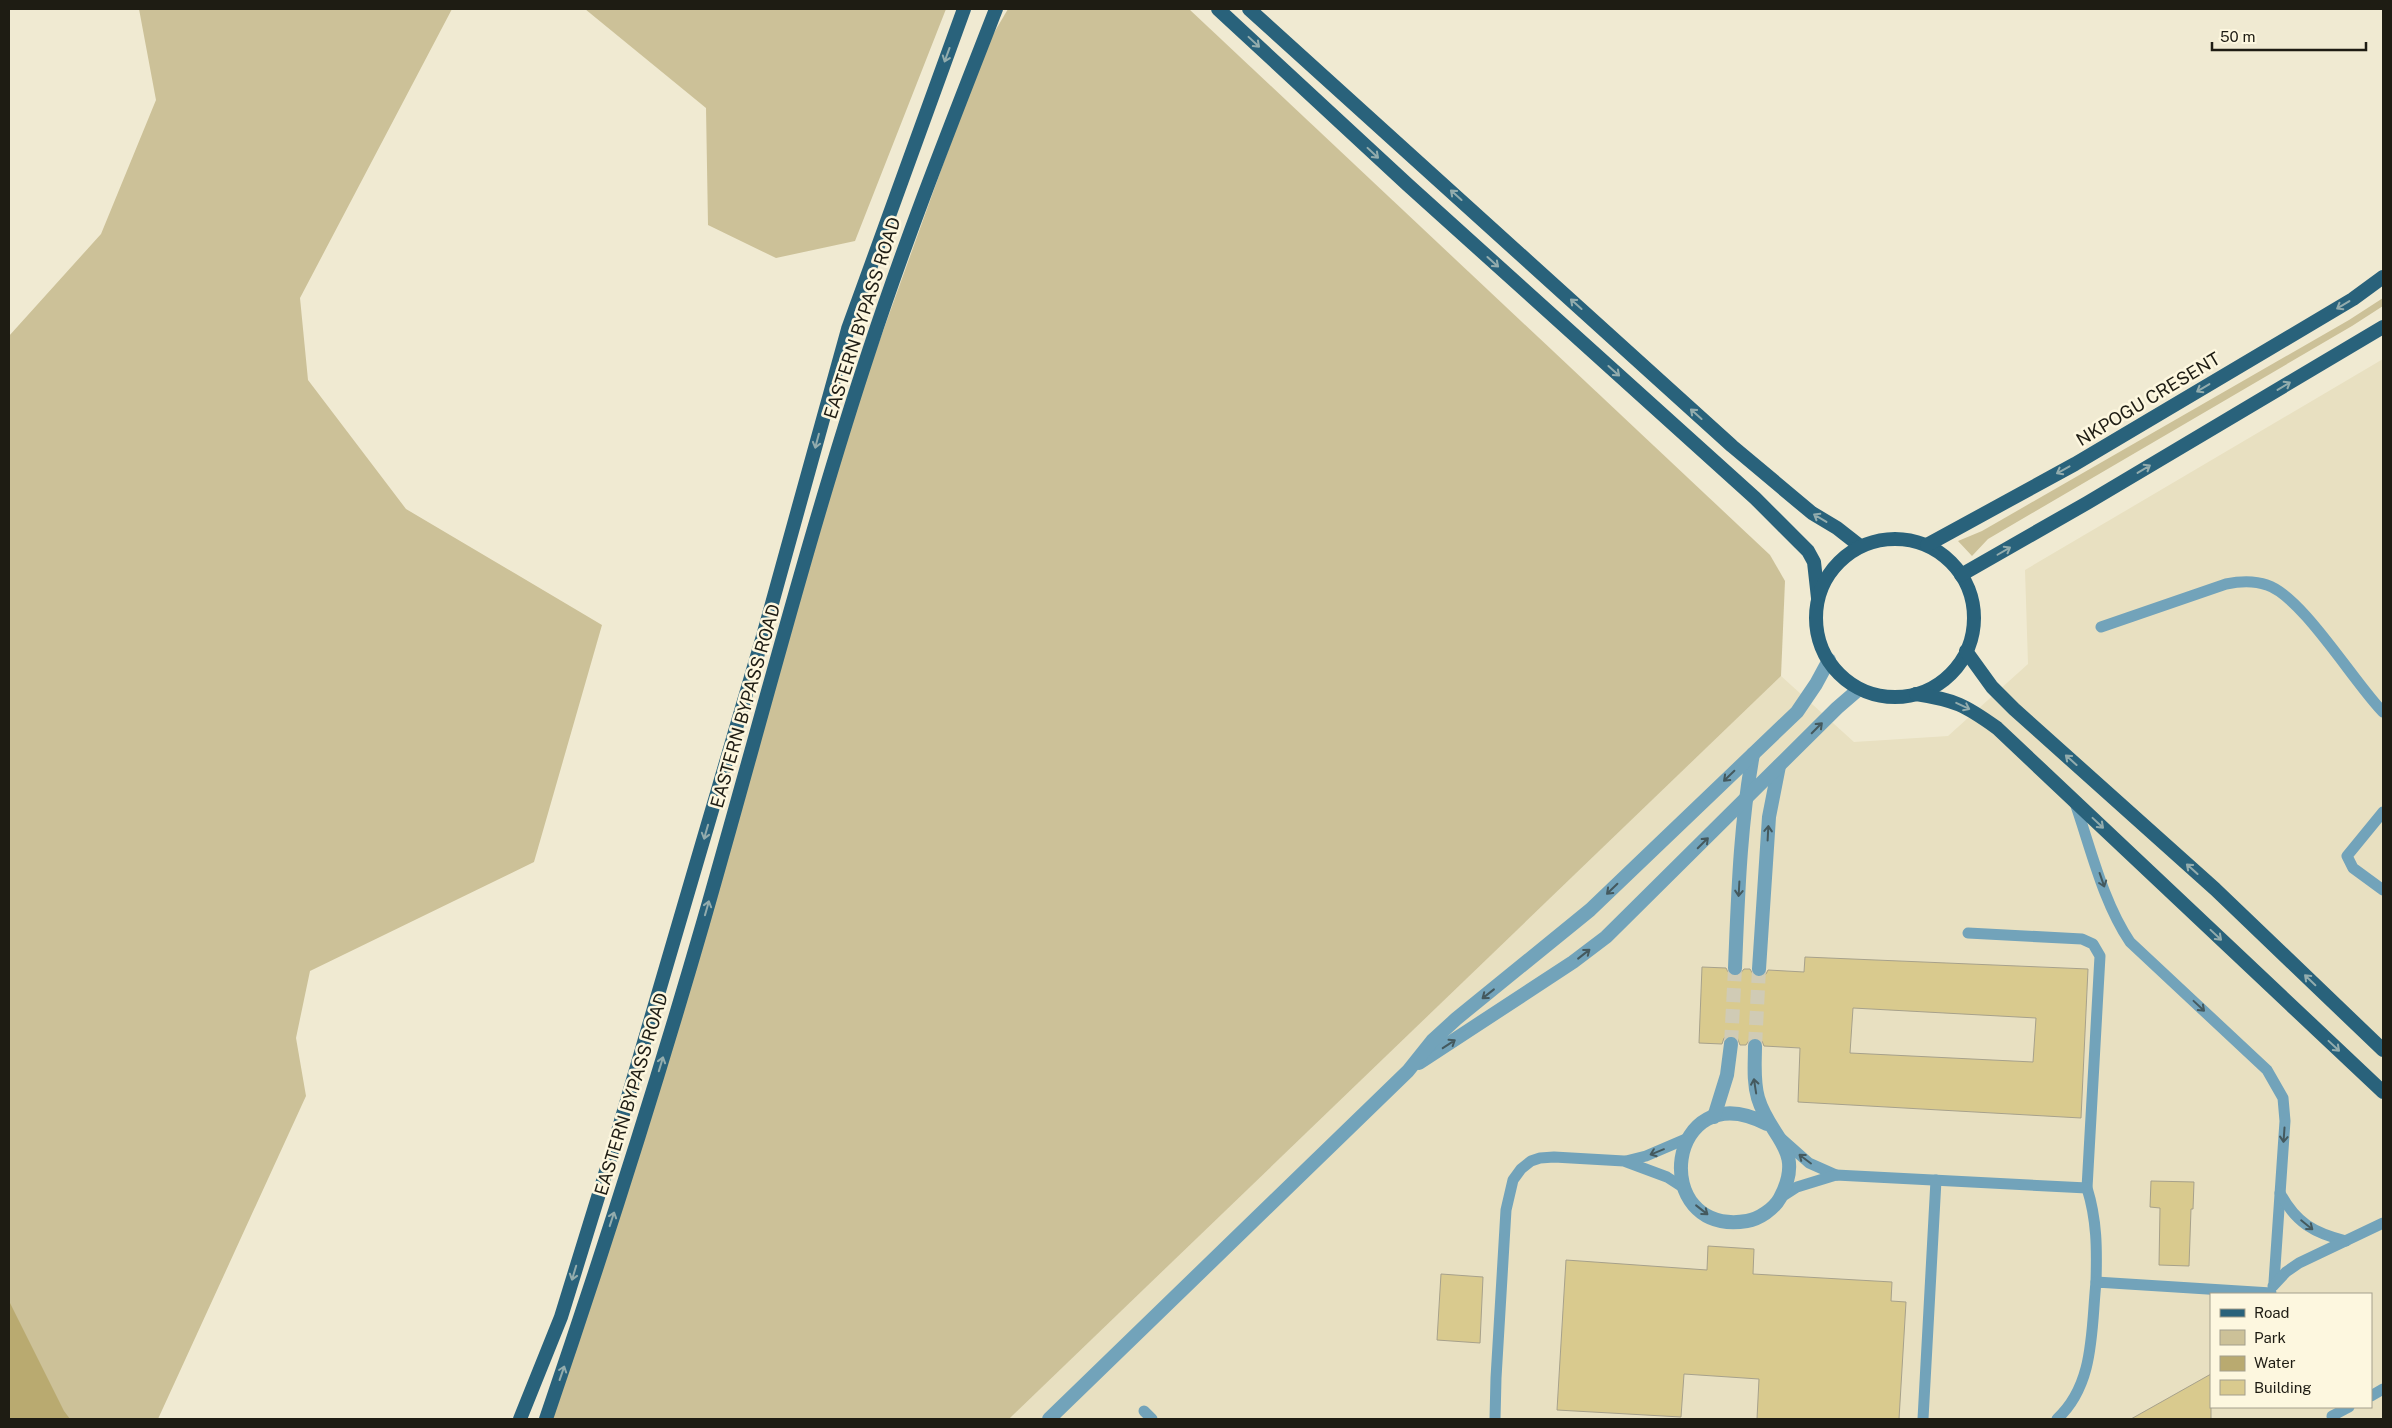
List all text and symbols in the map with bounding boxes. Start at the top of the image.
scale bar [2212,20,2366,52]
text: 50 m [2220,28,2255,45]
one-way arrow [1248,36,1260,48]
one-way arrow [942,46,951,62]
one-way arrow [1366,147,1379,159]
one-way arrow [1449,189,1462,201]
street label: EASTERN BYPASS ROAD [819,214,905,422]
one-way arrow [1486,256,1499,268]
one-way arrow [1570,299,1583,311]
one-way arrow [2337,300,2351,310]
street label: NKPOGU CRESENT [2072,348,2224,450]
one-way arrow [1607,365,1620,377]
one-way arrow [2276,381,2291,391]
one-way arrow [2197,383,2211,393]
one-way arrow [1690,408,1703,419]
one-way arrow [812,432,821,448]
one-way arrow [2137,464,2152,474]
one-way arrow [2057,466,2071,476]
one-way arrow [1814,513,1828,523]
one-way arrow [1996,545,2010,555]
street label: EASTERN BYPASS ROAD [706,602,784,810]
one-way arrow [1955,701,1970,711]
one-way arrow [1811,722,1823,734]
one-way arrow [2065,754,2078,766]
one-way arrow [1723,770,1736,782]
one-way arrow [2092,817,2105,829]
one-way arrow [700,824,710,840]
one-way arrow [1763,826,1772,842]
one-way arrow [1696,837,1709,849]
one-way arrow [2186,863,2199,874]
one-way arrow [2098,872,2107,887]
one-way arrow [1734,881,1743,897]
one-way arrow [1606,883,1618,895]
one-way arrow [703,900,713,916]
one-way arrow [2210,929,2223,941]
one-way arrow [1577,949,1591,959]
one-way arrow [2304,974,2317,986]
one-way arrow [1482,988,1495,999]
street label: EASTERN BYPASS ROAD [590,990,672,1198]
one-way arrow [2192,1000,2205,1012]
one-way arrow [1442,1039,1456,1049]
one-way arrow [2328,1040,2341,1052]
one-way arrow [656,1056,666,1072]
one-way arrow [1750,1078,1760,1094]
one-way arrow [2279,1127,2289,1143]
one-way arrow [1650,1147,1665,1157]
one-way arrow [1798,1154,1812,1164]
one-way arrow [1695,1205,1709,1215]
one-way arrow [608,1211,617,1227]
one-way arrow [2300,1220,2313,1231]
one-way arrow [569,1265,579,1281]
legend [2210,1293,2372,1408]
text: Road [2254,1304,2290,1321]
text: Park [2254,1329,2286,1346]
text: Water [2254,1354,2296,1371]
one-way arrow [557,1365,567,1381]
text: Building [2254,1379,2312,1396]

